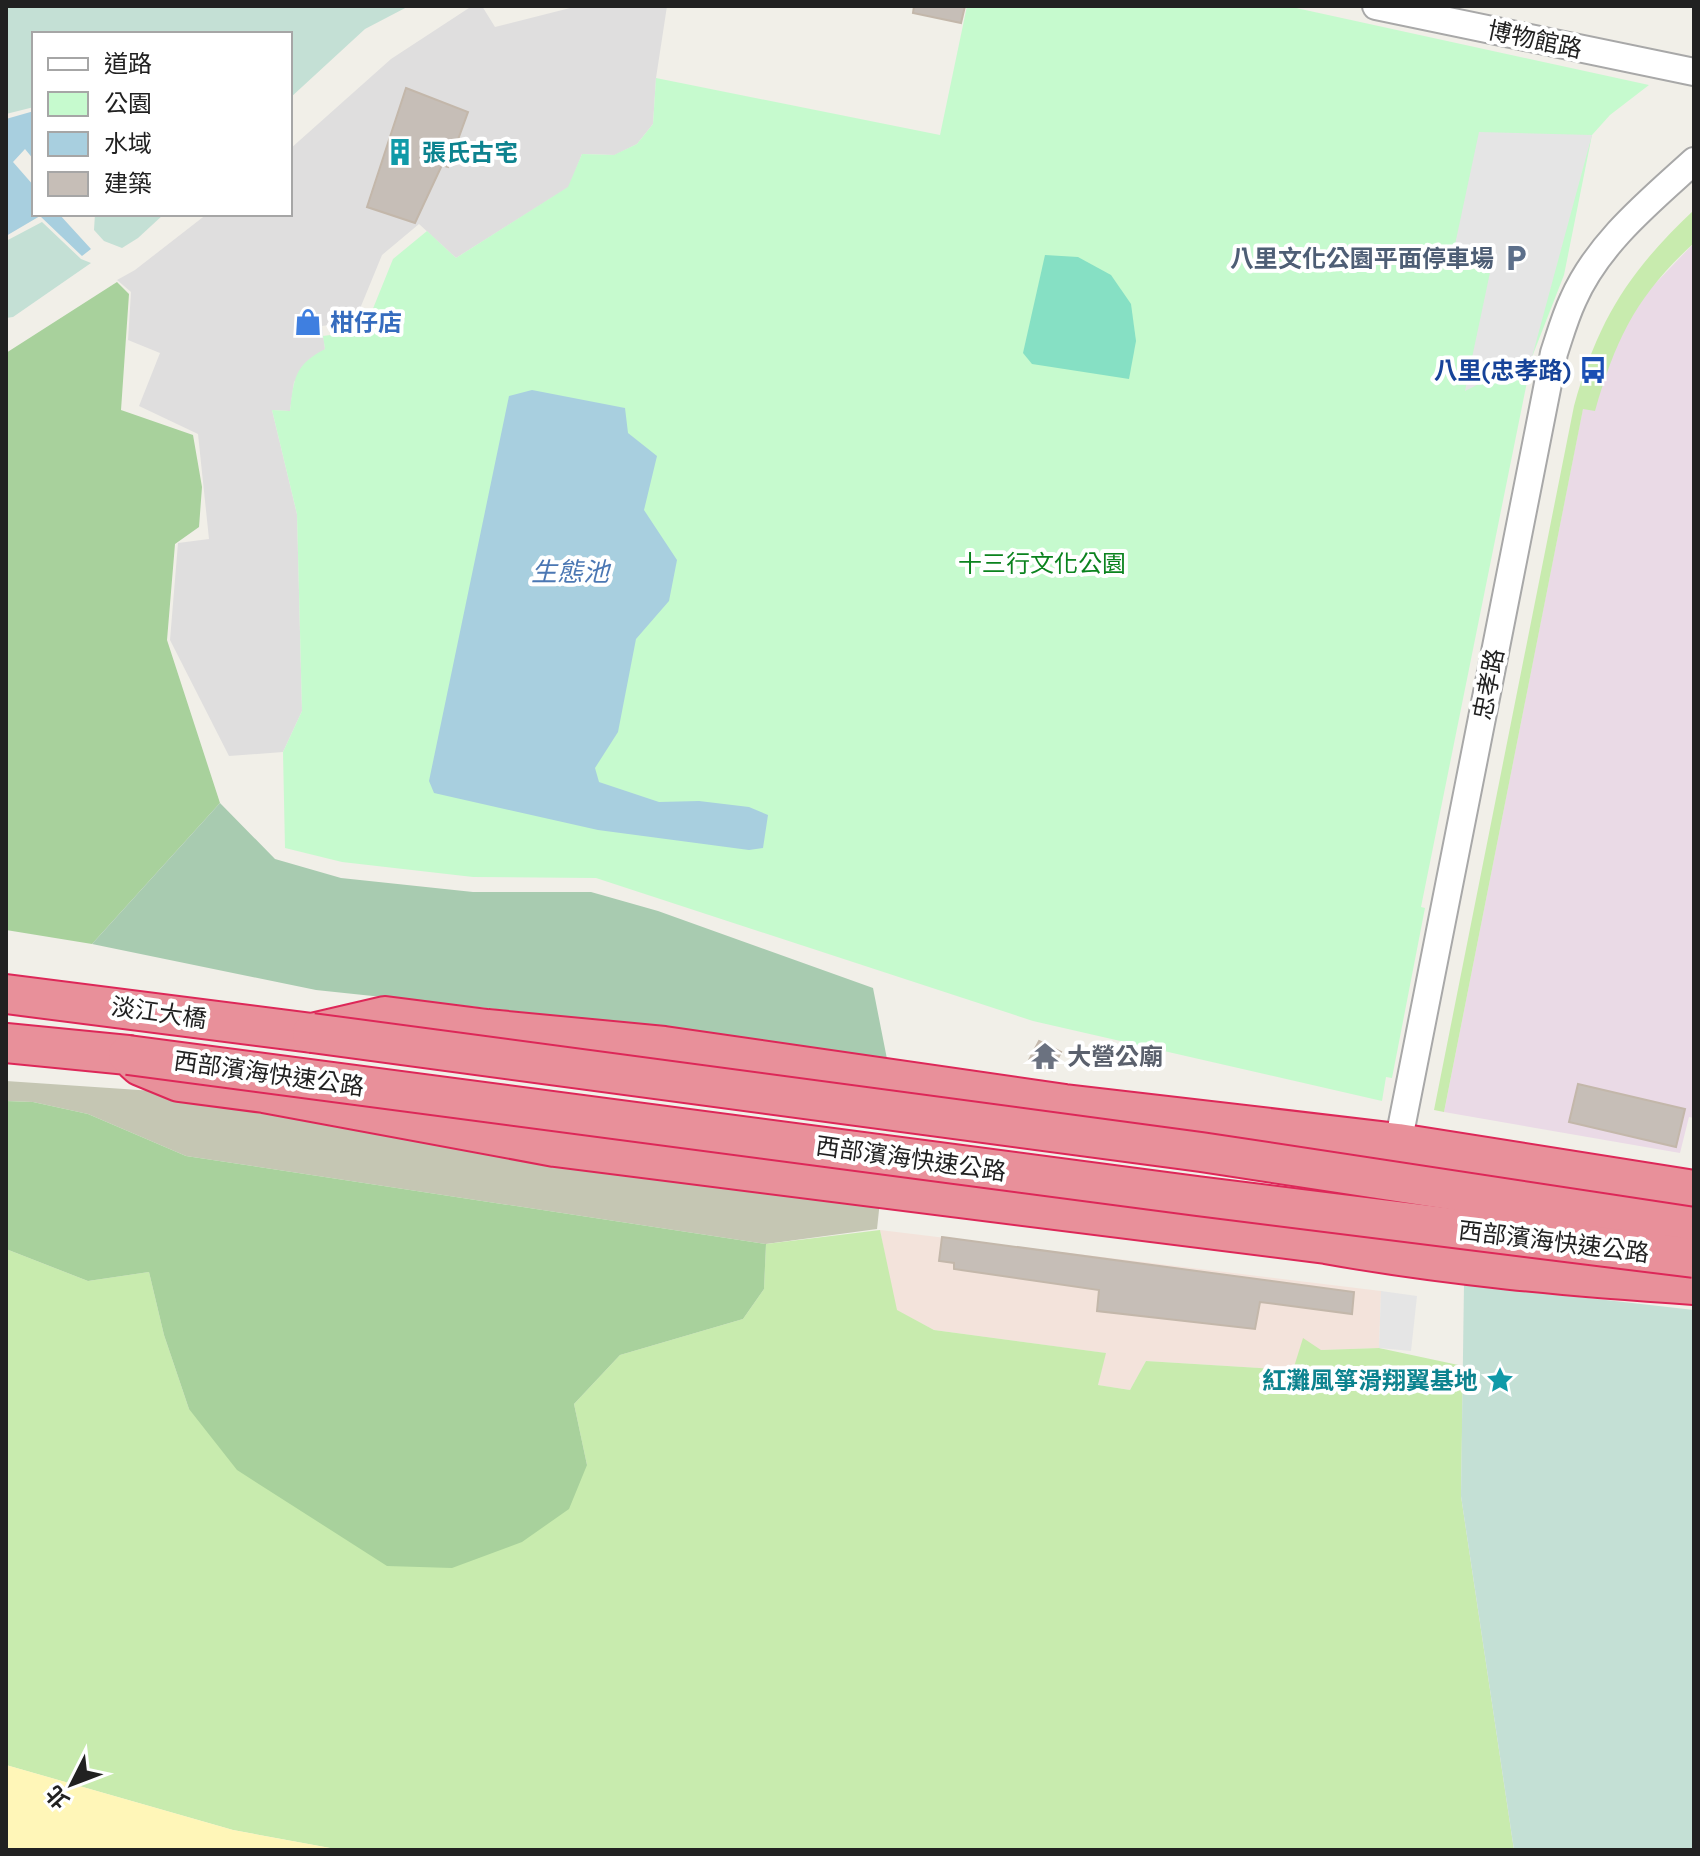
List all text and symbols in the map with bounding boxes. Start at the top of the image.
street label: 博物館路 [1485,14,1585,64]
legend [32,32,292,216]
text: 道路 [104,48,152,78]
text: 公園 [104,88,152,118]
text: 水域 [104,128,152,158]
building icon: 張氏古宅 [385,137,415,167]
place label: 張氏古宅 [422,137,518,167]
text: 建築 [104,168,152,198]
place label: 八里文化公園平面停車場 [1230,243,1494,273]
parking icon: 八里文化公園平面停車場 [1501,243,1531,273]
shop icon: 柑仔店 [293,307,323,337]
place label: 柑仔店 [330,307,402,337]
place label: 八里(忠孝路) [1434,355,1571,385]
bus stop icon: 八里(忠孝路) [1578,355,1608,385]
park label: 十三行文化公園 [958,548,1126,578]
water label: 生態池 [531,555,612,588]
street label: 忠孝路 [1466,646,1510,722]
street label: 淡江大橋 [109,990,209,1034]
temple icon: 大營公廟 [1030,1041,1060,1071]
place label: 大營公廟 [1067,1041,1163,1071]
street label: 西部濱海快速公路 [172,1045,366,1101]
street label: 西部濱海快速公路 [814,1130,1008,1186]
street label: 西部濱海快速公路 [1457,1214,1651,1268]
place label: 紅灘風箏滑翔翼基地 [1262,1365,1478,1395]
place icon: 紅灘風箏滑翔翼基地 [1485,1365,1515,1395]
north arrow [32,1744,112,1824]
text: 北 [39,1780,75,1815]

